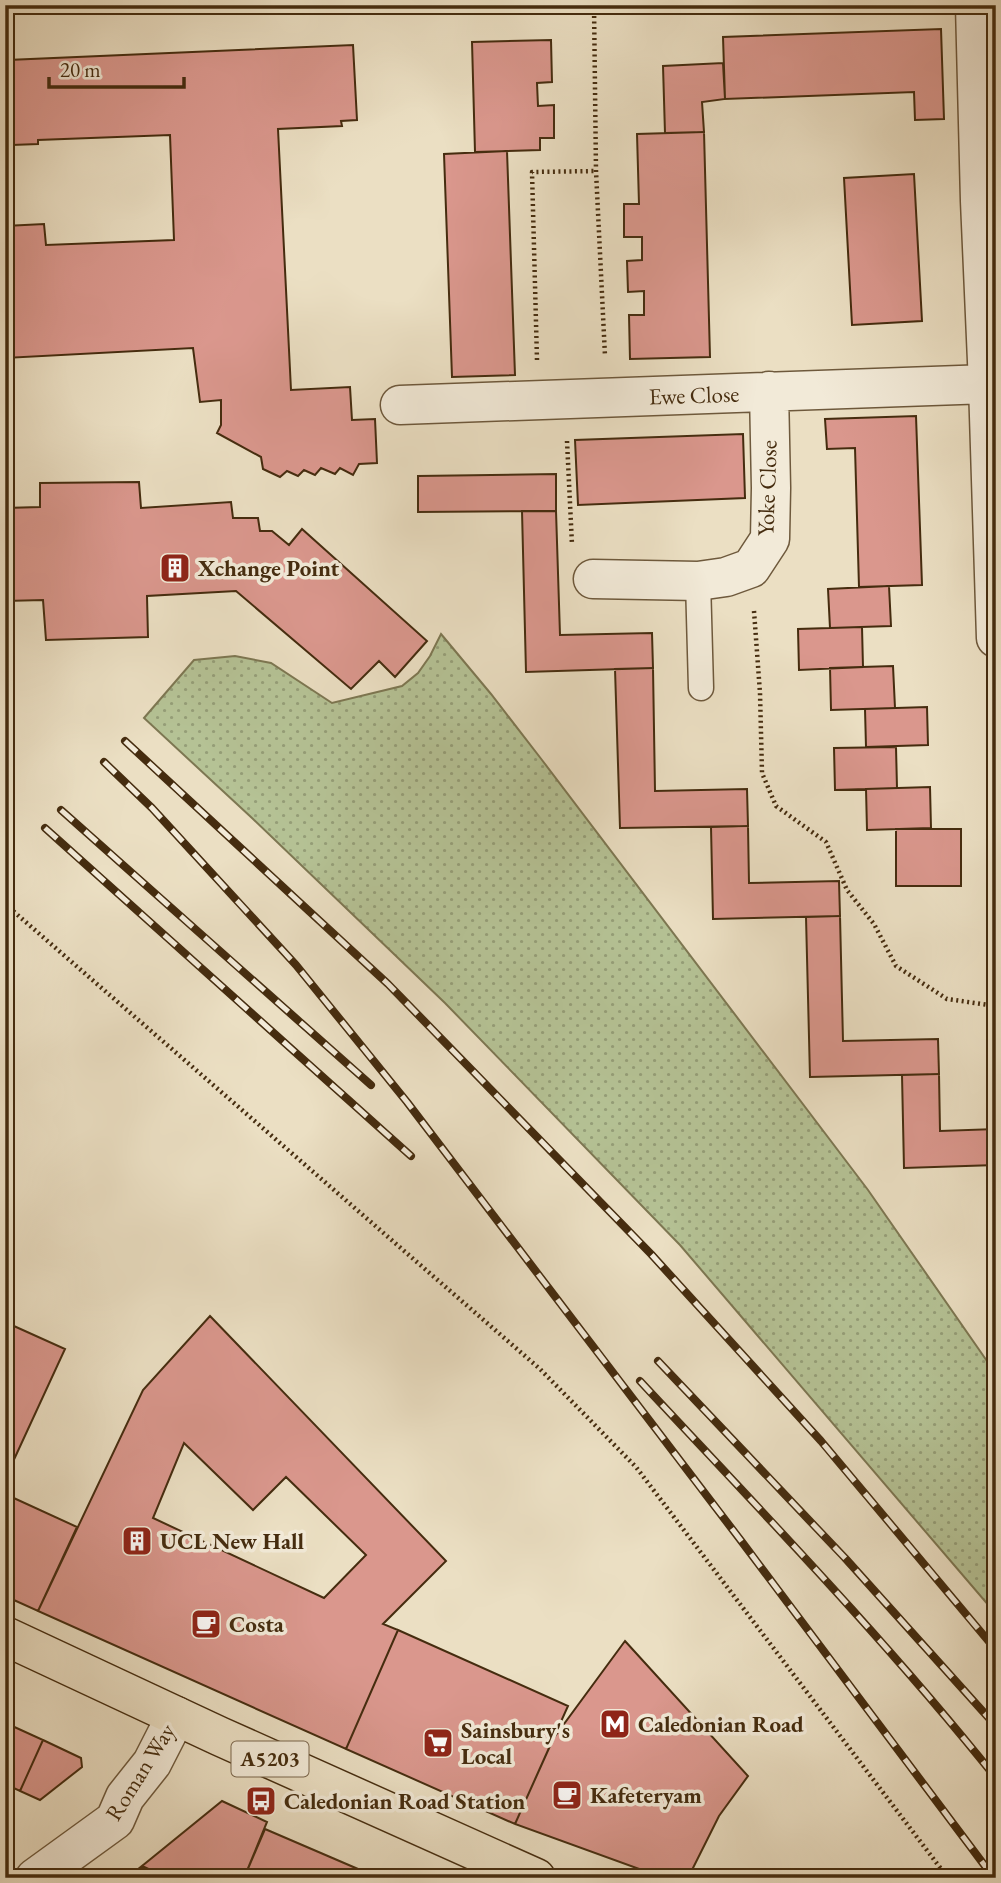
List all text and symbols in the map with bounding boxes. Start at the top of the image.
scale bar [49,46,184,90]
text: 20 m [60,56,101,83]
street label: Ewe Close [648,378,740,412]
street label: Yoke Close [750,439,784,537]
building icon: Xchange Point [158,551,192,585]
place label: Xchange Point [197,553,340,583]
building icon: UCL New Hall [120,1524,154,1558]
place label: UCL New Hall [160,1526,305,1556]
cafe icon: Costa [189,1607,223,1641]
place label: Costa [229,1609,285,1639]
metro station icon: Caledonian Road [598,1707,632,1741]
place label: Caledonian Road [638,1709,804,1739]
place label: Sainsbury's Local [461,1715,570,1771]
street label: Roman Way [98,1717,182,1826]
supermarket icon: Sainsbury's Local [421,1726,455,1760]
road number: A5203 [232,1742,308,1776]
cafe icon: Kafeteryam [550,1778,584,1812]
place label: Kafeteryam [590,1780,702,1810]
bus stop icon: Caledonian Road Station [244,1784,278,1818]
place label: Caledonian Road Station [284,1786,525,1816]

